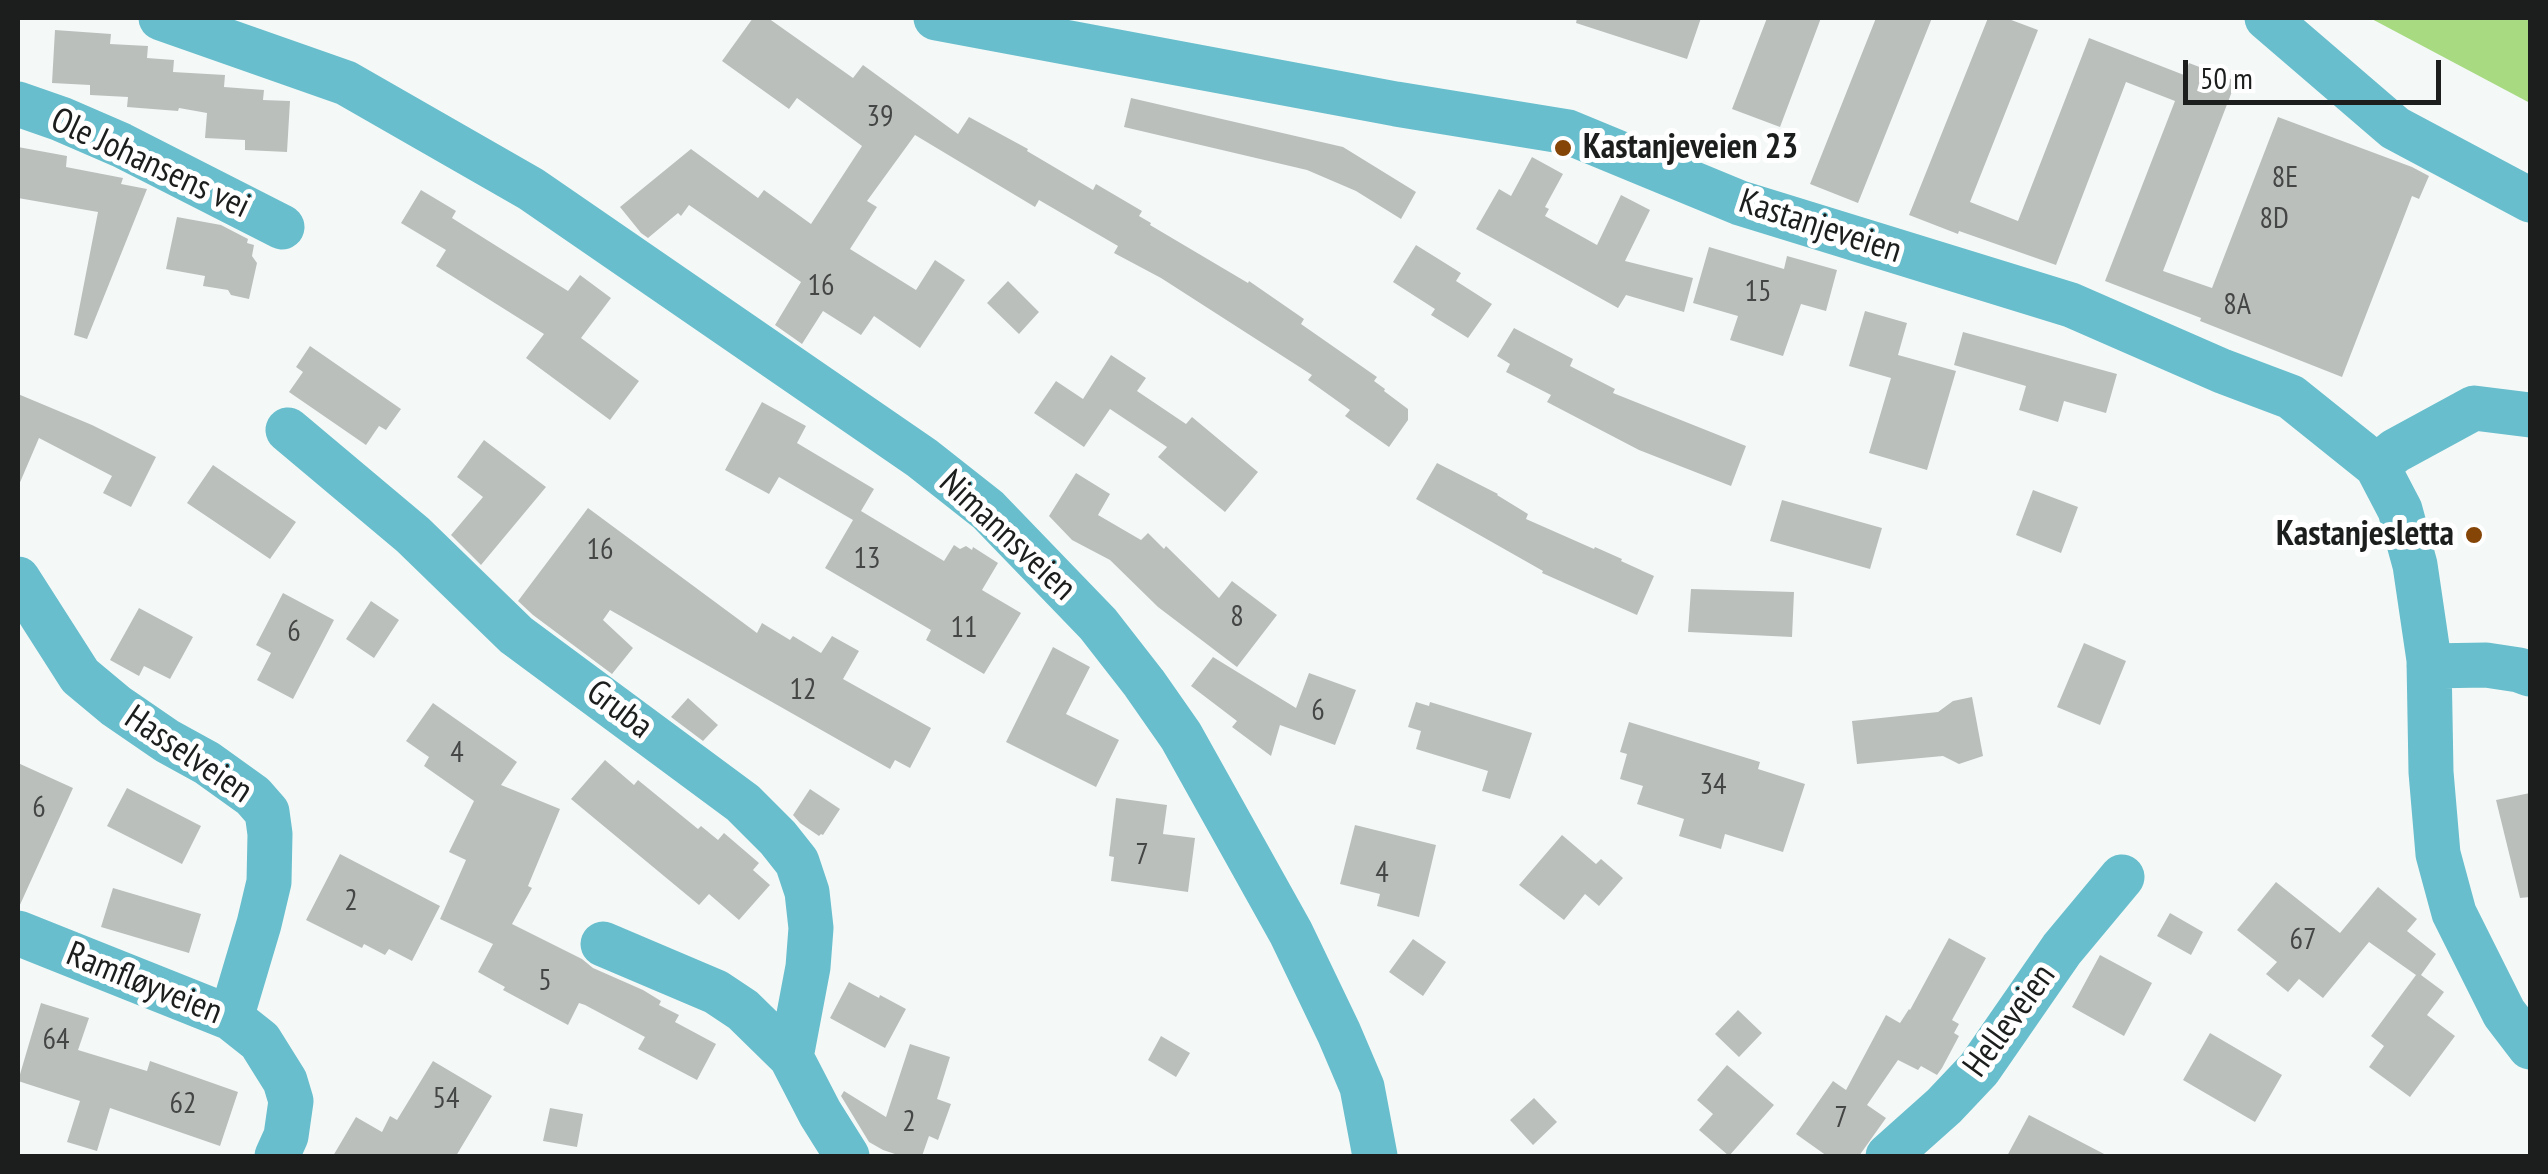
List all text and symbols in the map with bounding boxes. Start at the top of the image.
scale bar [2188,40,2446,102]
text: 50 m [2200,58,2253,97]
house number: 39 [867,99,893,135]
street label: Ole Johansens vei [44,100,256,228]
place label: Kastanjeveien 23 [1583,127,1798,169]
marker: Kastanjeveien 23 [1552,137,1574,159]
house number: 8E [2272,160,2298,196]
street label: Kastanjeveien [1734,181,1906,273]
house number: 8D [2259,201,2289,237]
house number: 16 [808,268,834,304]
house number: 15 [1745,274,1771,310]
house number: 8A [2223,287,2251,323]
street label: Nimannsveien [930,462,1084,610]
place label: Kastanjesletta [2276,514,2454,556]
marker: Kastanjesletta [2463,524,2485,546]
house number: 16 [587,532,613,568]
house number: 13 [854,541,880,577]
house number: 8 [1230,599,1244,635]
house number: 11 [951,610,977,646]
house number: 6 [287,614,301,650]
street label: Gruba [578,672,660,748]
house number: 12 [790,672,816,708]
house number: 6 [1311,693,1325,729]
street label: Hasselveien [116,697,260,813]
house number: 4 [450,735,464,771]
house number: 34 [1700,767,1726,803]
house number: 6 [32,790,46,826]
house number: 7 [1135,837,1149,873]
house number: 4 [1375,855,1389,891]
house number: 2 [344,883,358,919]
house number: 67 [2290,922,2316,958]
street label: Ramfløyveien [60,934,228,1034]
street label: Helleveien [1955,957,2065,1085]
house number: 5 [538,963,552,999]
house number: 64 [43,1022,69,1058]
house number: 54 [433,1081,459,1117]
house number: 62 [170,1086,196,1122]
house number: 7 [1834,1100,1848,1136]
house number: 2 [902,1104,916,1140]

